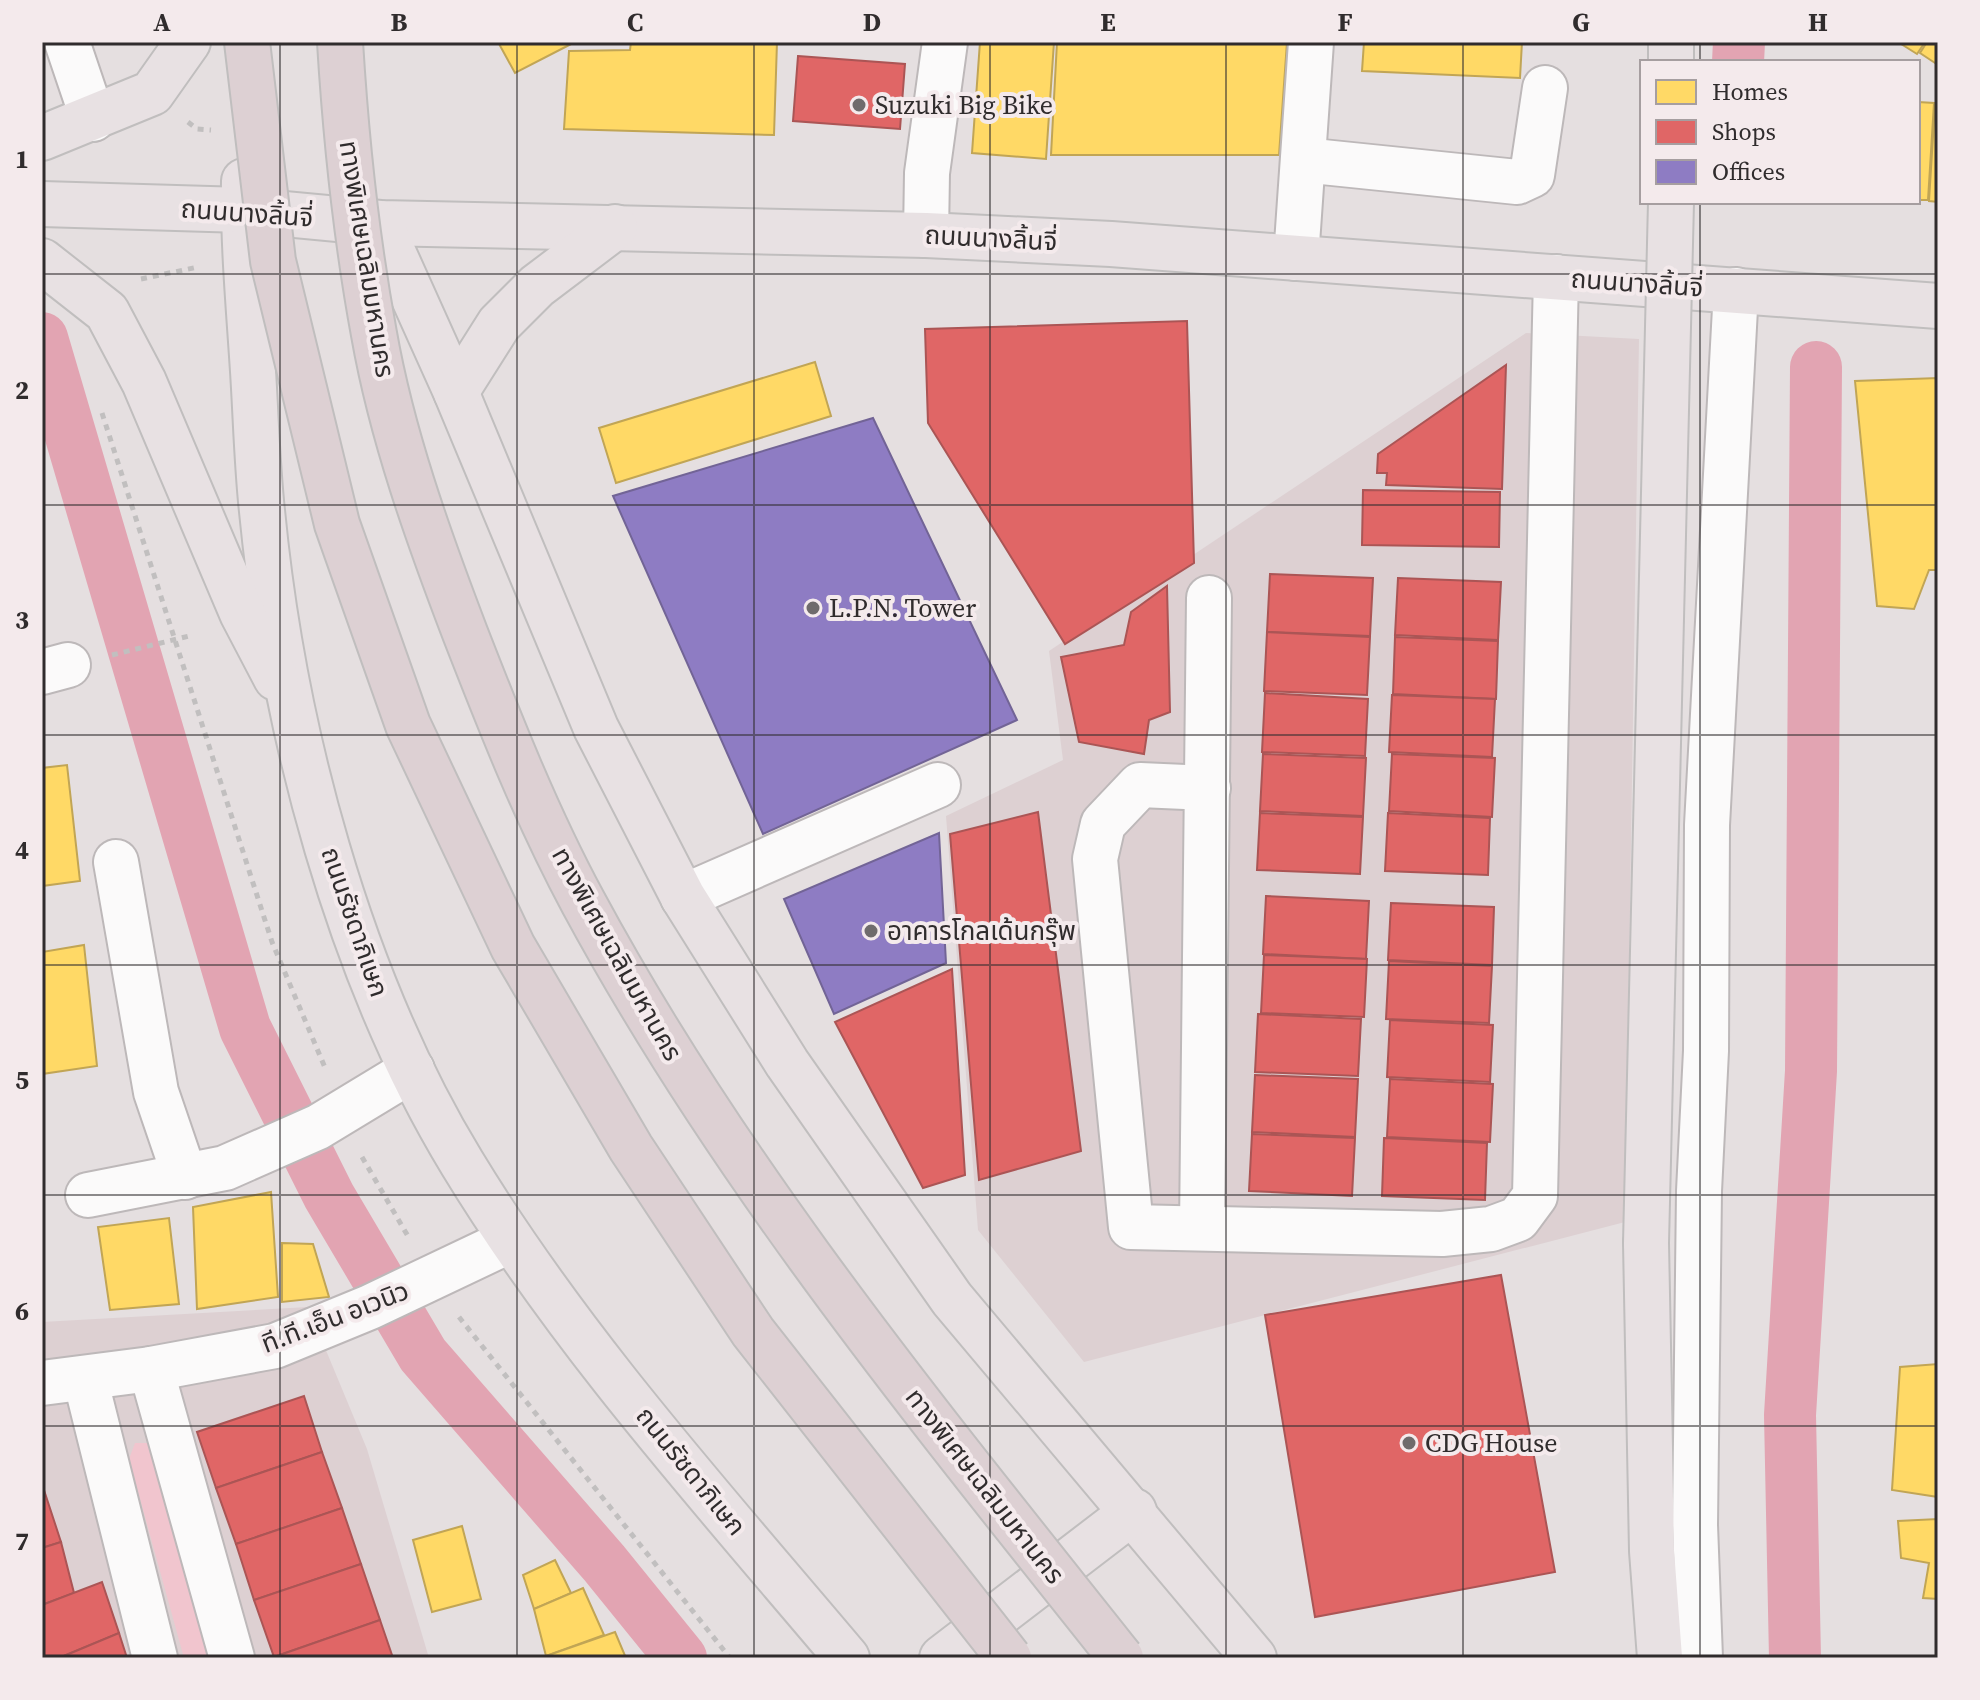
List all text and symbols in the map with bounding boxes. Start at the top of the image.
text: A [153,4,171,40]
text: B [391,4,408,40]
text: C [627,4,643,40]
text: D [863,4,881,40]
text: E [1100,4,1116,40]
text: F [1337,4,1353,40]
text: G [1572,4,1590,40]
text: H [1808,4,1828,40]
legend [1640,60,1920,204]
text: Homes [1712,75,1788,108]
place label: Suzuki Big Bike [875,87,1053,123]
marker: Suzuki Big Bike [850,96,868,114]
text: Shops [1712,115,1776,148]
street label: ทางพิเศษเฉลิมมหานคร [331,138,403,380]
text: 1 [15,141,29,177]
text: Offices [1712,155,1785,188]
street label: ถนนนางลิ้นจี่ [180,190,314,236]
street label: ถนนนางลิ้นจี่ [924,217,1058,259]
street label: ถนนนางลิ้นจี่ [1570,260,1704,306]
text: 2 [15,372,29,408]
place label: L.P.N. Tower [829,590,976,626]
marker: L.P.N. Tower [804,599,822,617]
text: 3 [15,602,29,638]
text: 4 [15,832,29,868]
street label: ทางพิเศษเฉลิมมหานคร [543,841,691,1067]
street label: ถนนรัชดาภิเษก [313,842,397,1002]
place label: อาคารโกลเด้นกรุ๊พ [887,913,1076,949]
marker: อาคารโกลเด้นกรุ๊พ [862,922,880,940]
text: 5 [15,1062,29,1098]
street label: ที.ที.เอ็น อเวนิว [256,1272,414,1362]
text: 6 [15,1293,29,1329]
street label: ทางพิเศษเฉลิมมหานคร [897,1381,1073,1591]
street label: ถนนรัชดาภิเษก [628,1399,754,1543]
place label: CDG House [1425,1425,1558,1461]
marker: CDG House [1400,1434,1418,1452]
text: 7 [15,1523,29,1559]

